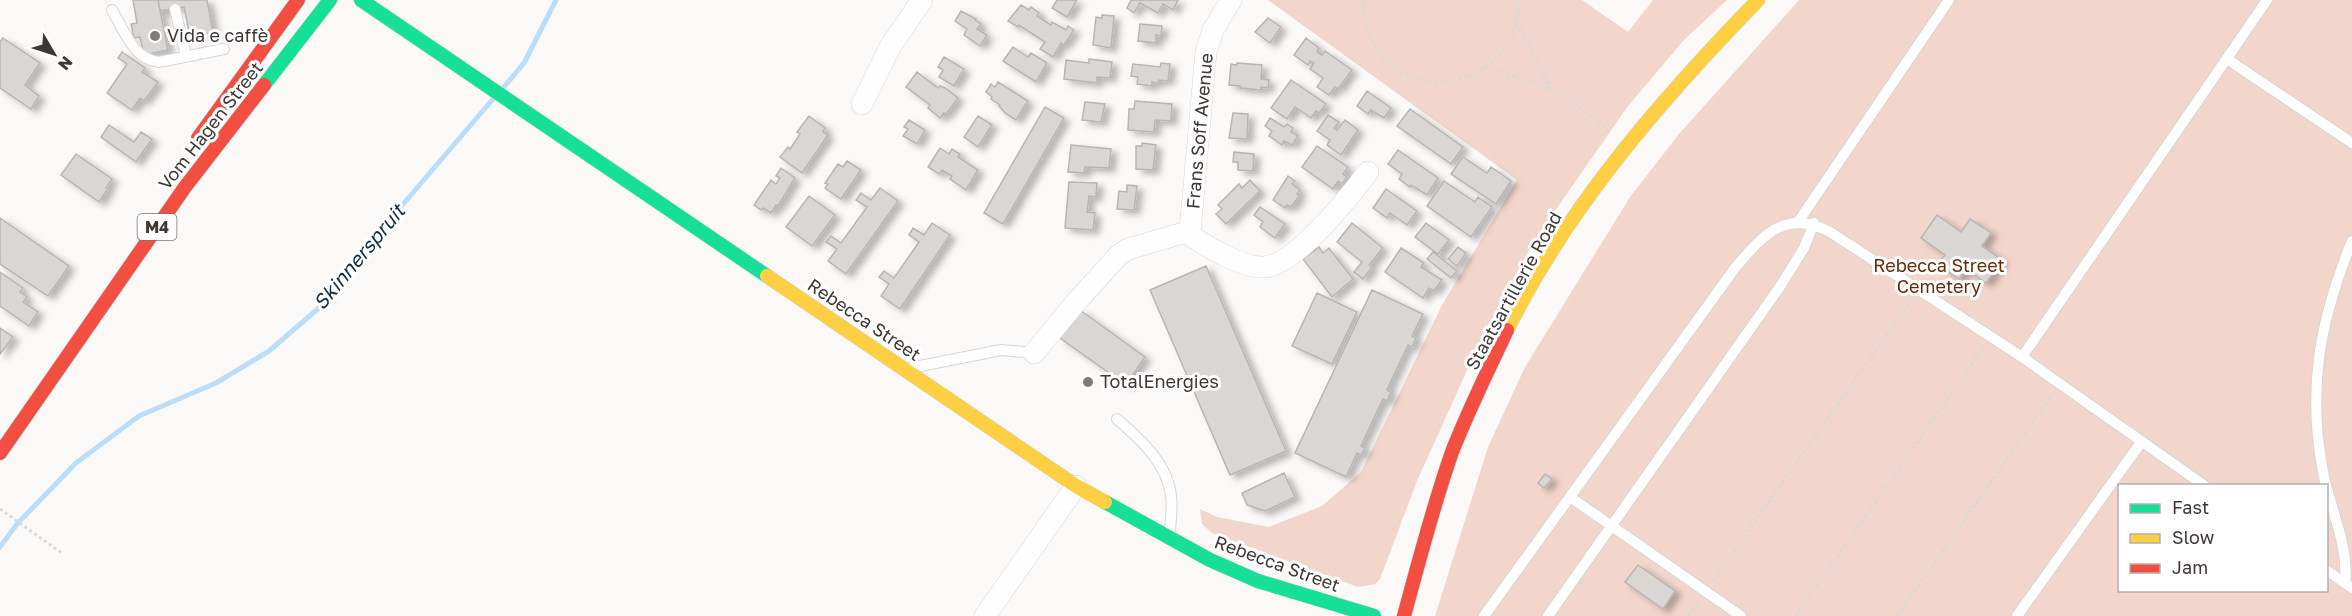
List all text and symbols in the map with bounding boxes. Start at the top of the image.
north arrow [24,24,84,84]
place label: Vida e caffè [167,24,268,46]
marker: Vida e caffè [148,29,162,43]
text: N [54,52,77,74]
street label: Frans Soff Avenue [1181,52,1217,210]
street label: Vom Hagen Street [153,57,267,194]
water label: Skinnerspruit [307,197,410,314]
street label: Staatsartillerie Road [1460,208,1566,373]
road number: M4 [138,214,176,240]
park label: Rebecca Street Cemetery [1873,254,2005,297]
street label: Rebecca Street [804,273,925,365]
place label: TotalEnergies [1100,370,1219,392]
marker: TotalEnergies [1081,375,1095,389]
legend [2118,484,2328,592]
text: Fast [2172,496,2209,518]
text: Slow [2172,526,2215,548]
street label: Rebecca Street [1212,530,1343,596]
text: Jam [2172,556,2208,578]

